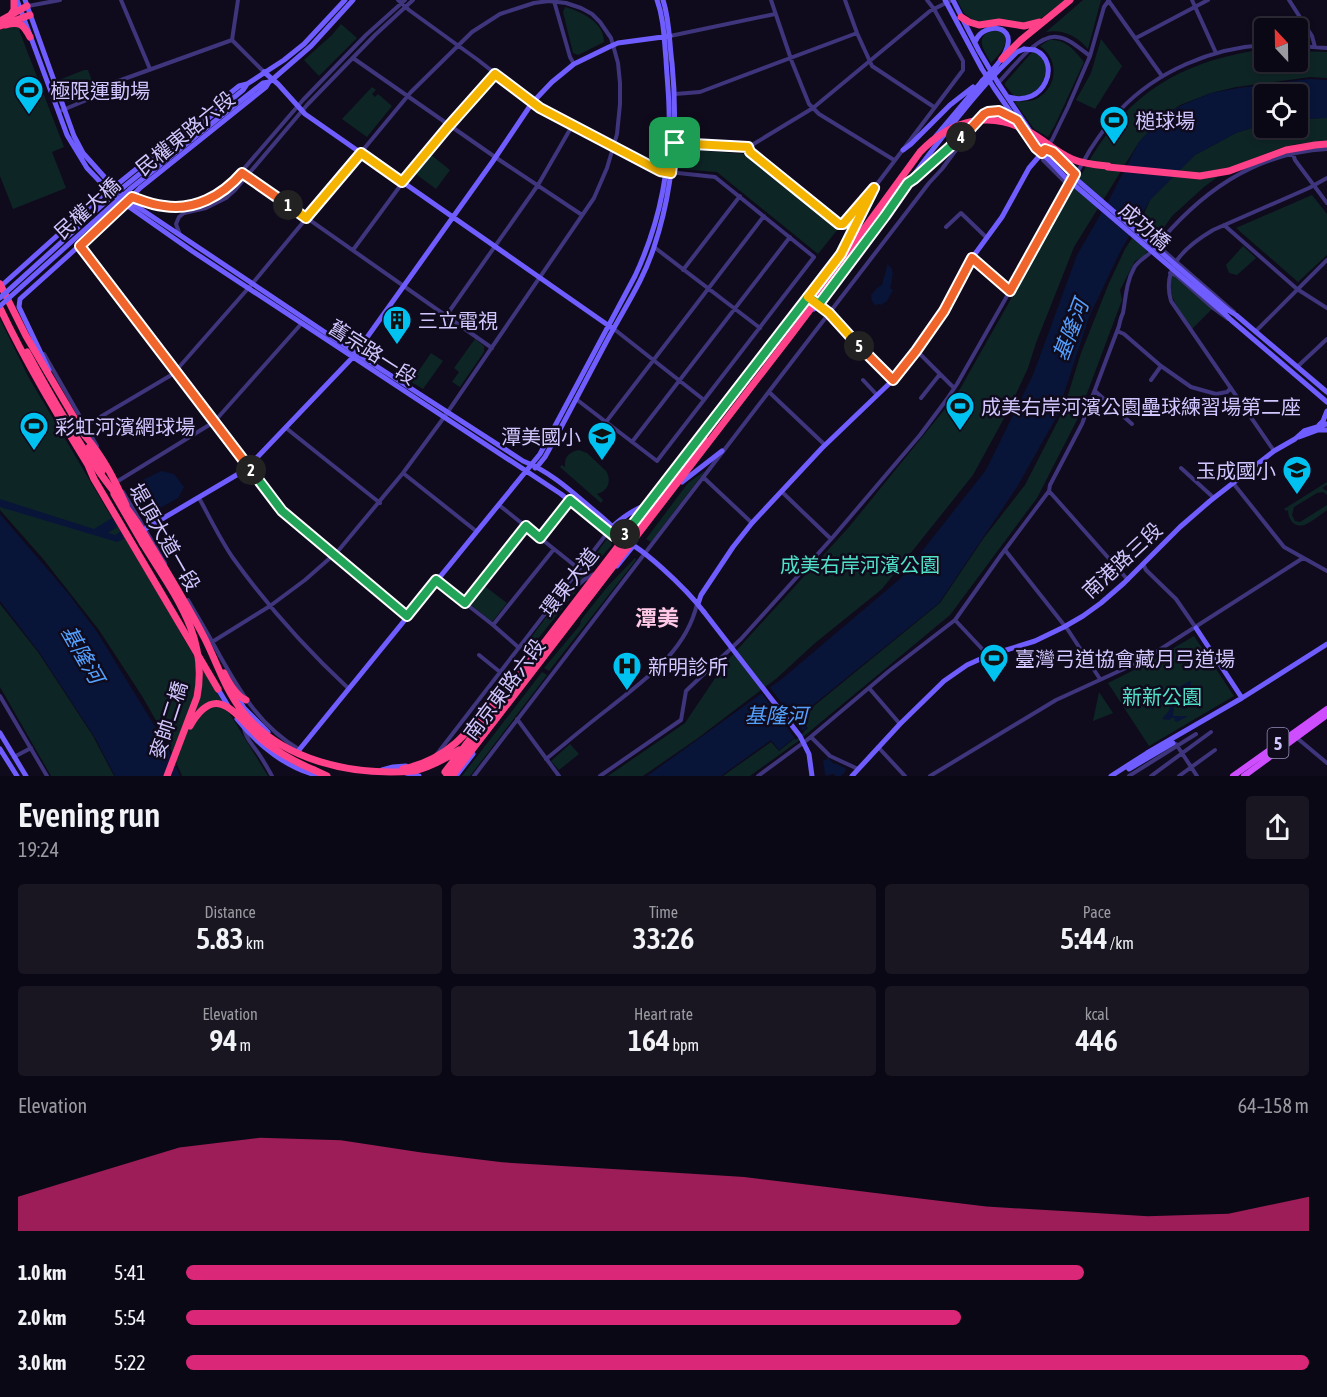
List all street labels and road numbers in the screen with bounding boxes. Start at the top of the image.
street label: 民權東路六段 [131,86,239,180]
street label: 民權大橋 [50,173,124,243]
street label: 成功橋 [1115,198,1175,254]
street label: 舊宗路一段 [325,315,421,389]
street label: 堤頂大道一段 [125,479,205,595]
street label: 南港路三段 [1078,517,1166,603]
street label: 環東大道 [535,543,603,621]
street label: 南京東路六段 [459,634,549,744]
street label: 麥帥二橋 [145,678,191,762]
road number: 5 [1268,728,1288,758]

